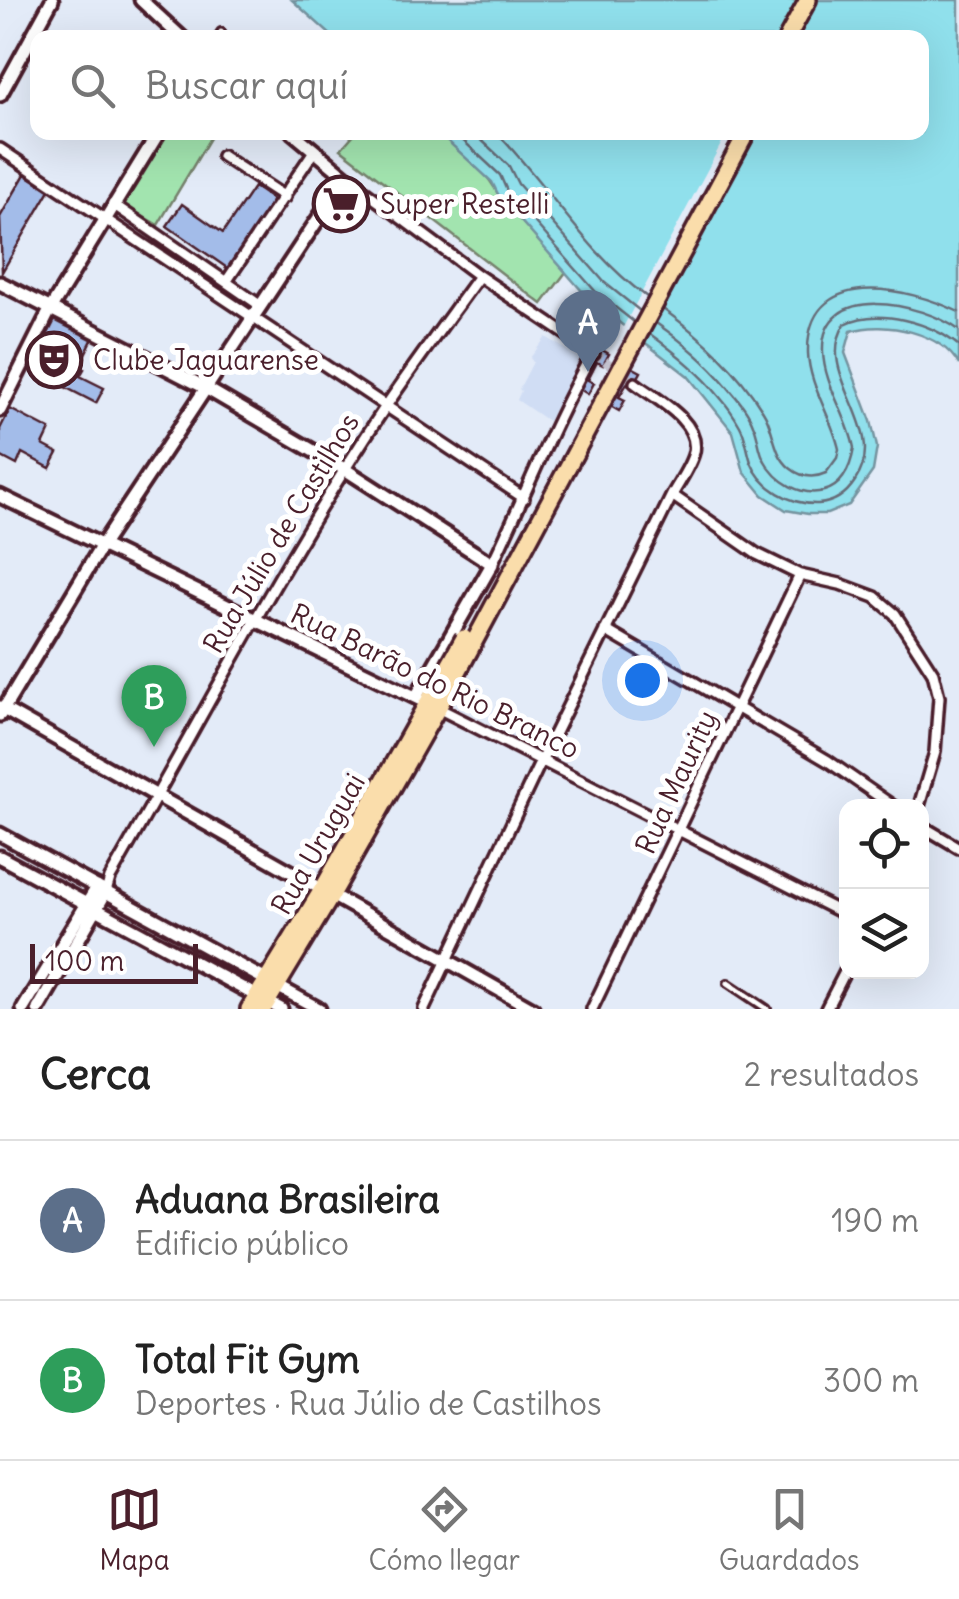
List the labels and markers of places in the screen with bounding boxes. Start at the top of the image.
supermarket icon: Super Restelli [311,174,371,234]
place label: Super Restelli [380,186,549,222]
pin: A [556,290,620,372]
theatre icon: Clube Jaguarense [24,330,84,390]
place label: Clube Jaguarense [93,342,319,378]
pin: B [122,664,186,747]

